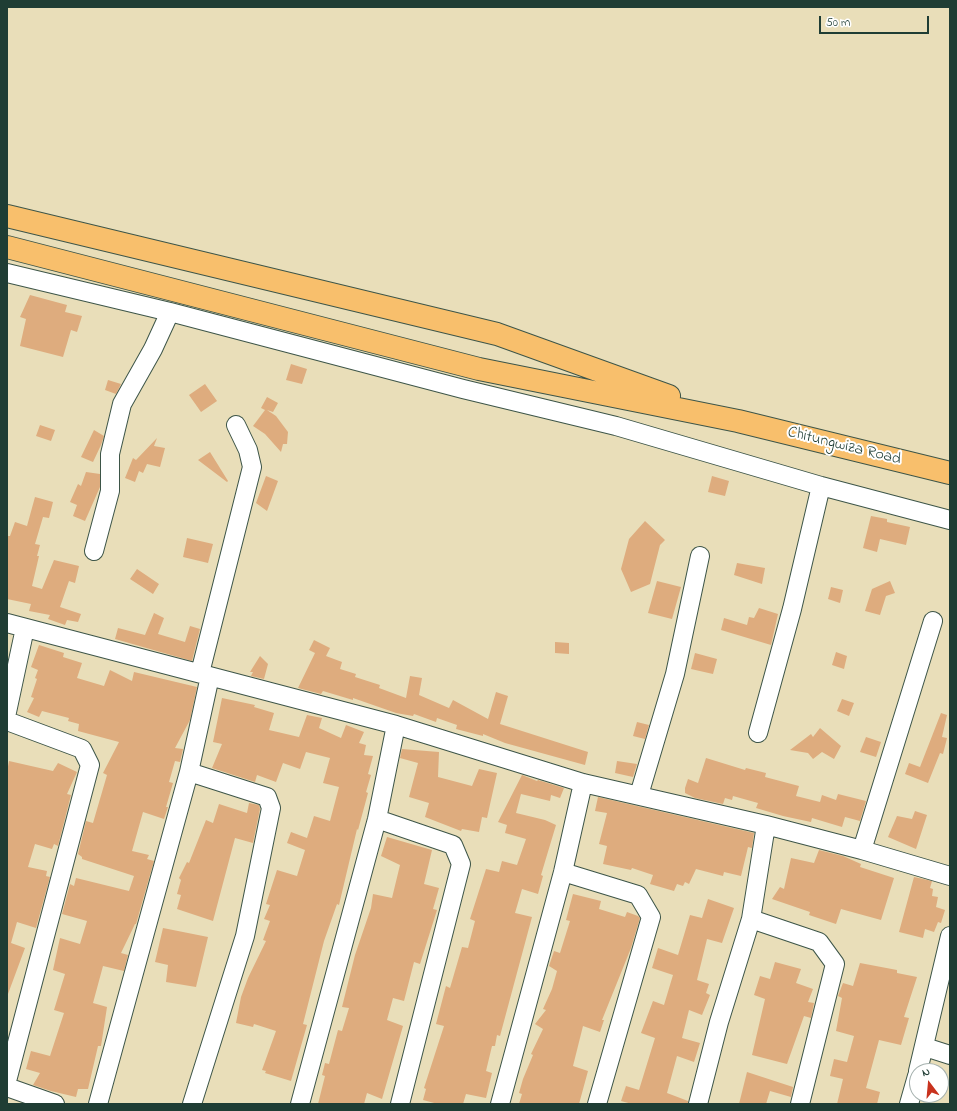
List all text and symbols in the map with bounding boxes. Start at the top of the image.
scale bar [821,8,931,34]
text: 50 m [826,14,850,32]
street label: Chitungwiza Road [785,424,903,470]
north arrow [909,1063,949,1103]
text: N [920,1064,932,1081]

